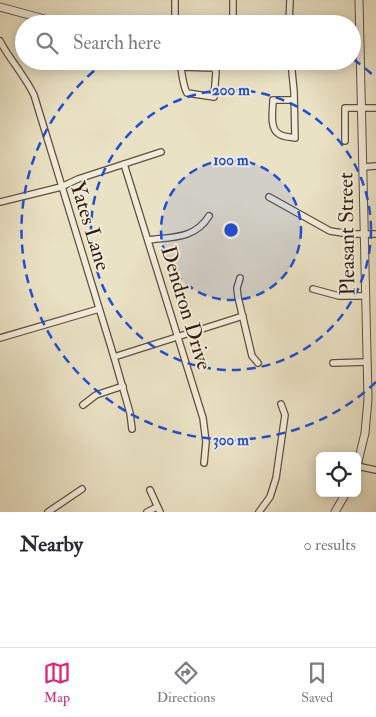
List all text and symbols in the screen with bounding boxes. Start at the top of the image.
search box [15,15,361,70]
icon: search [33,29,61,57]
text: Search here [73,31,161,55]
text: 200 m [212,81,250,100]
text: 100 m [213,151,249,170]
street label: Pleasant Street [332,172,362,296]
street label: Yates Lane [64,178,116,274]
centre of rings [222,221,240,239]
street label: Dendron Drive [154,243,218,373]
text: 300 m [213,431,249,450]
map controls [316,452,361,497]
button: locate [316,452,361,497]
text: Nearby [20,531,83,558]
text: 0 results [303,535,356,555]
tab: Map [43,659,71,706]
tab: Directions [157,659,215,706]
tab: Saved [301,659,333,706]

